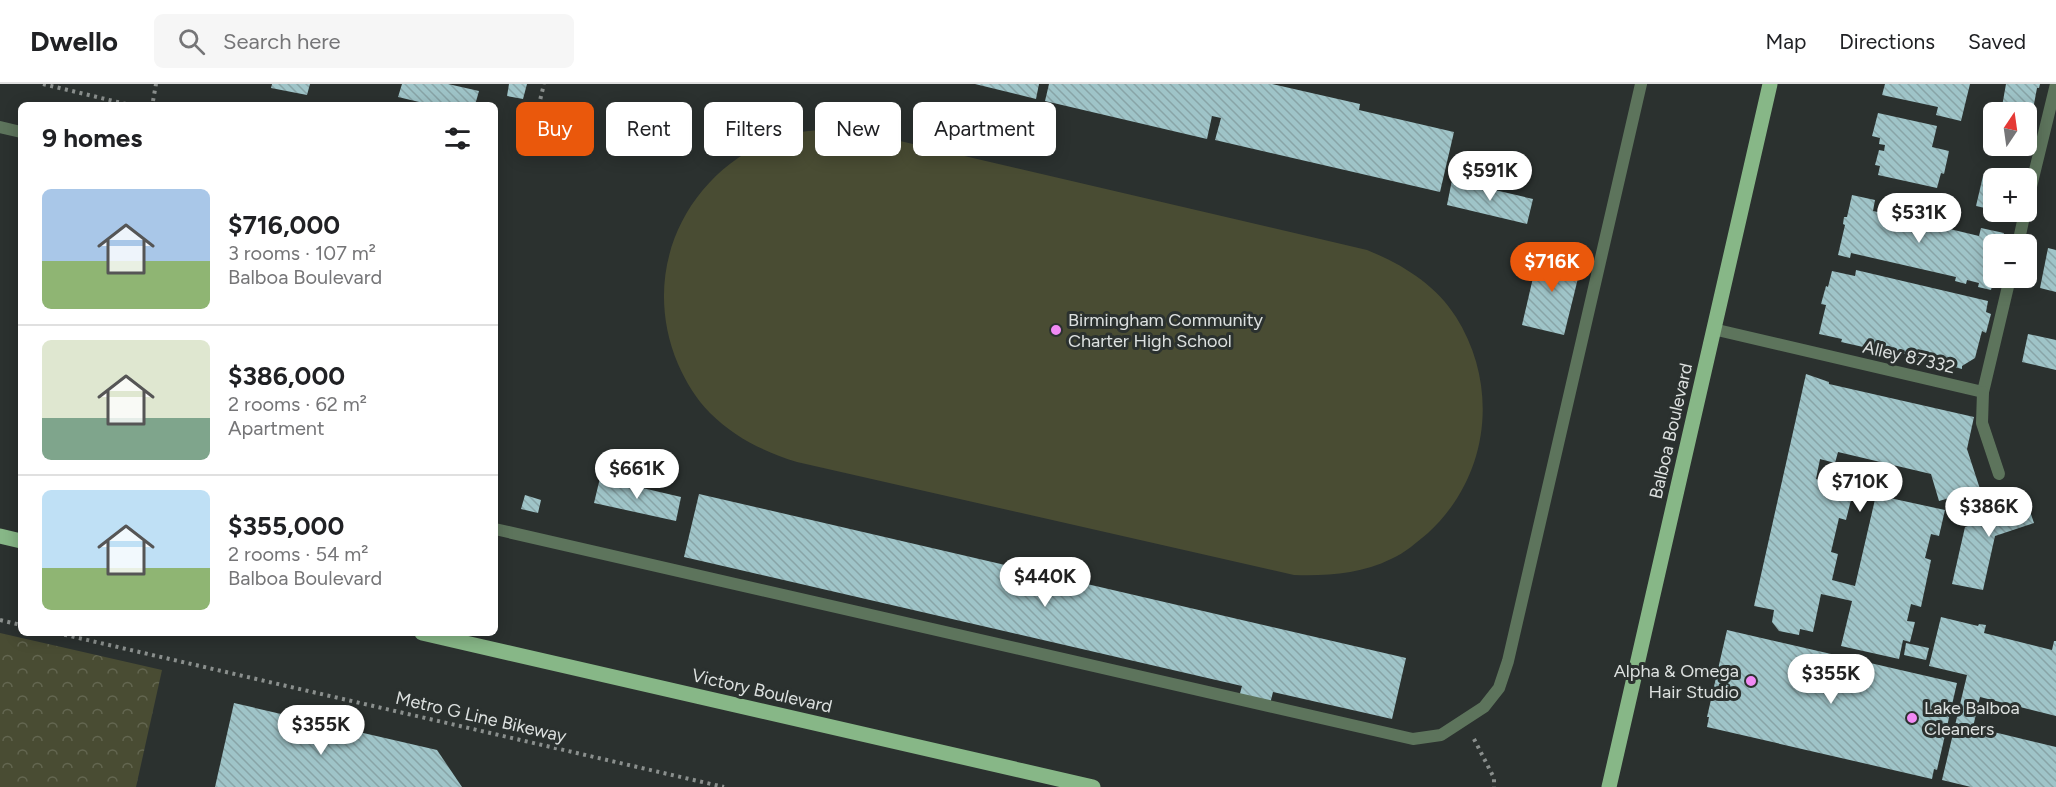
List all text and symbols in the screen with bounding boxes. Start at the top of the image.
search box [154,14,574,68]
text: Dwello [30,24,118,58]
icon: search [175,25,208,58]
text: Search here [223,28,341,55]
text: Map [1765,29,1806,54]
text: Directions [1839,29,1935,54]
text: Saved [1968,29,2026,54]
chip: Buy [516,102,594,156]
chip: Rent [606,102,692,156]
chip: Filters [704,102,803,156]
chip: New [815,102,901,156]
chip: Apartment [913,102,1056,156]
north arrow [1983,102,2037,156]
map controls [1983,102,2037,288]
text: 9 homes [42,122,142,154]
icon: filters [441,122,474,155]
pin: $591K [1448,151,1532,202]
text: $591K [1462,158,1518,182]
button: + [1983,168,2037,222]
pin: $531K [1877,193,1961,244]
text: $531K [1891,200,1947,224]
text: $716,000 [228,209,340,241]
icon: home [90,213,162,285]
button: − [1983,234,2037,288]
text: 3 rooms · 107 m² [228,241,376,265]
pin: $716K [1510,242,1594,293]
text: $716K [1524,249,1580,273]
text: Balboa Boulevard [228,265,382,289]
place label: Birmingham Community Charter High School [1068,309,1263,352]
marker: Birmingham Community Charter High School [1049,323,1063,337]
street label: Alley 87332 [1861,336,1957,378]
text: $386,000 [228,360,345,392]
street label: Balboa Boulevard [1645,361,1697,501]
icon: home [90,364,162,436]
text: 2 rooms · 62 m² [228,392,367,416]
text: Apartment [228,416,325,440]
pin: $661K [595,449,679,500]
text: $661K [609,456,665,480]
pin: $710K [1818,462,1902,513]
text: $710K [1832,469,1888,493]
pin: $386K [1947,487,2031,538]
text: $386K [1959,494,2019,518]
text: $355,000 [228,510,344,542]
icon: home [90,514,162,586]
text: 2 rooms · 54 m² [228,542,368,566]
pin: $440K [1003,557,1087,608]
text: $440K [1014,564,1076,588]
text: Balboa Boulevard [228,566,382,590]
pin: $355K [1789,654,1873,705]
place label: Alpha & Omega Hair Studio [1614,660,1739,703]
text: $355K [1802,661,1860,685]
street label: Victory Boulevard [690,664,834,718]
marker: Alpha & Omega Hair Studio [1744,674,1758,688]
street label: Metro G Line Bikeway [393,687,569,747]
place label: Lake Balboa Cleaners [1924,697,2020,740]
pin: $355K [279,705,363,756]
marker: Lake Balboa Cleaners [1905,711,1919,725]
text: $355K [292,712,350,736]

